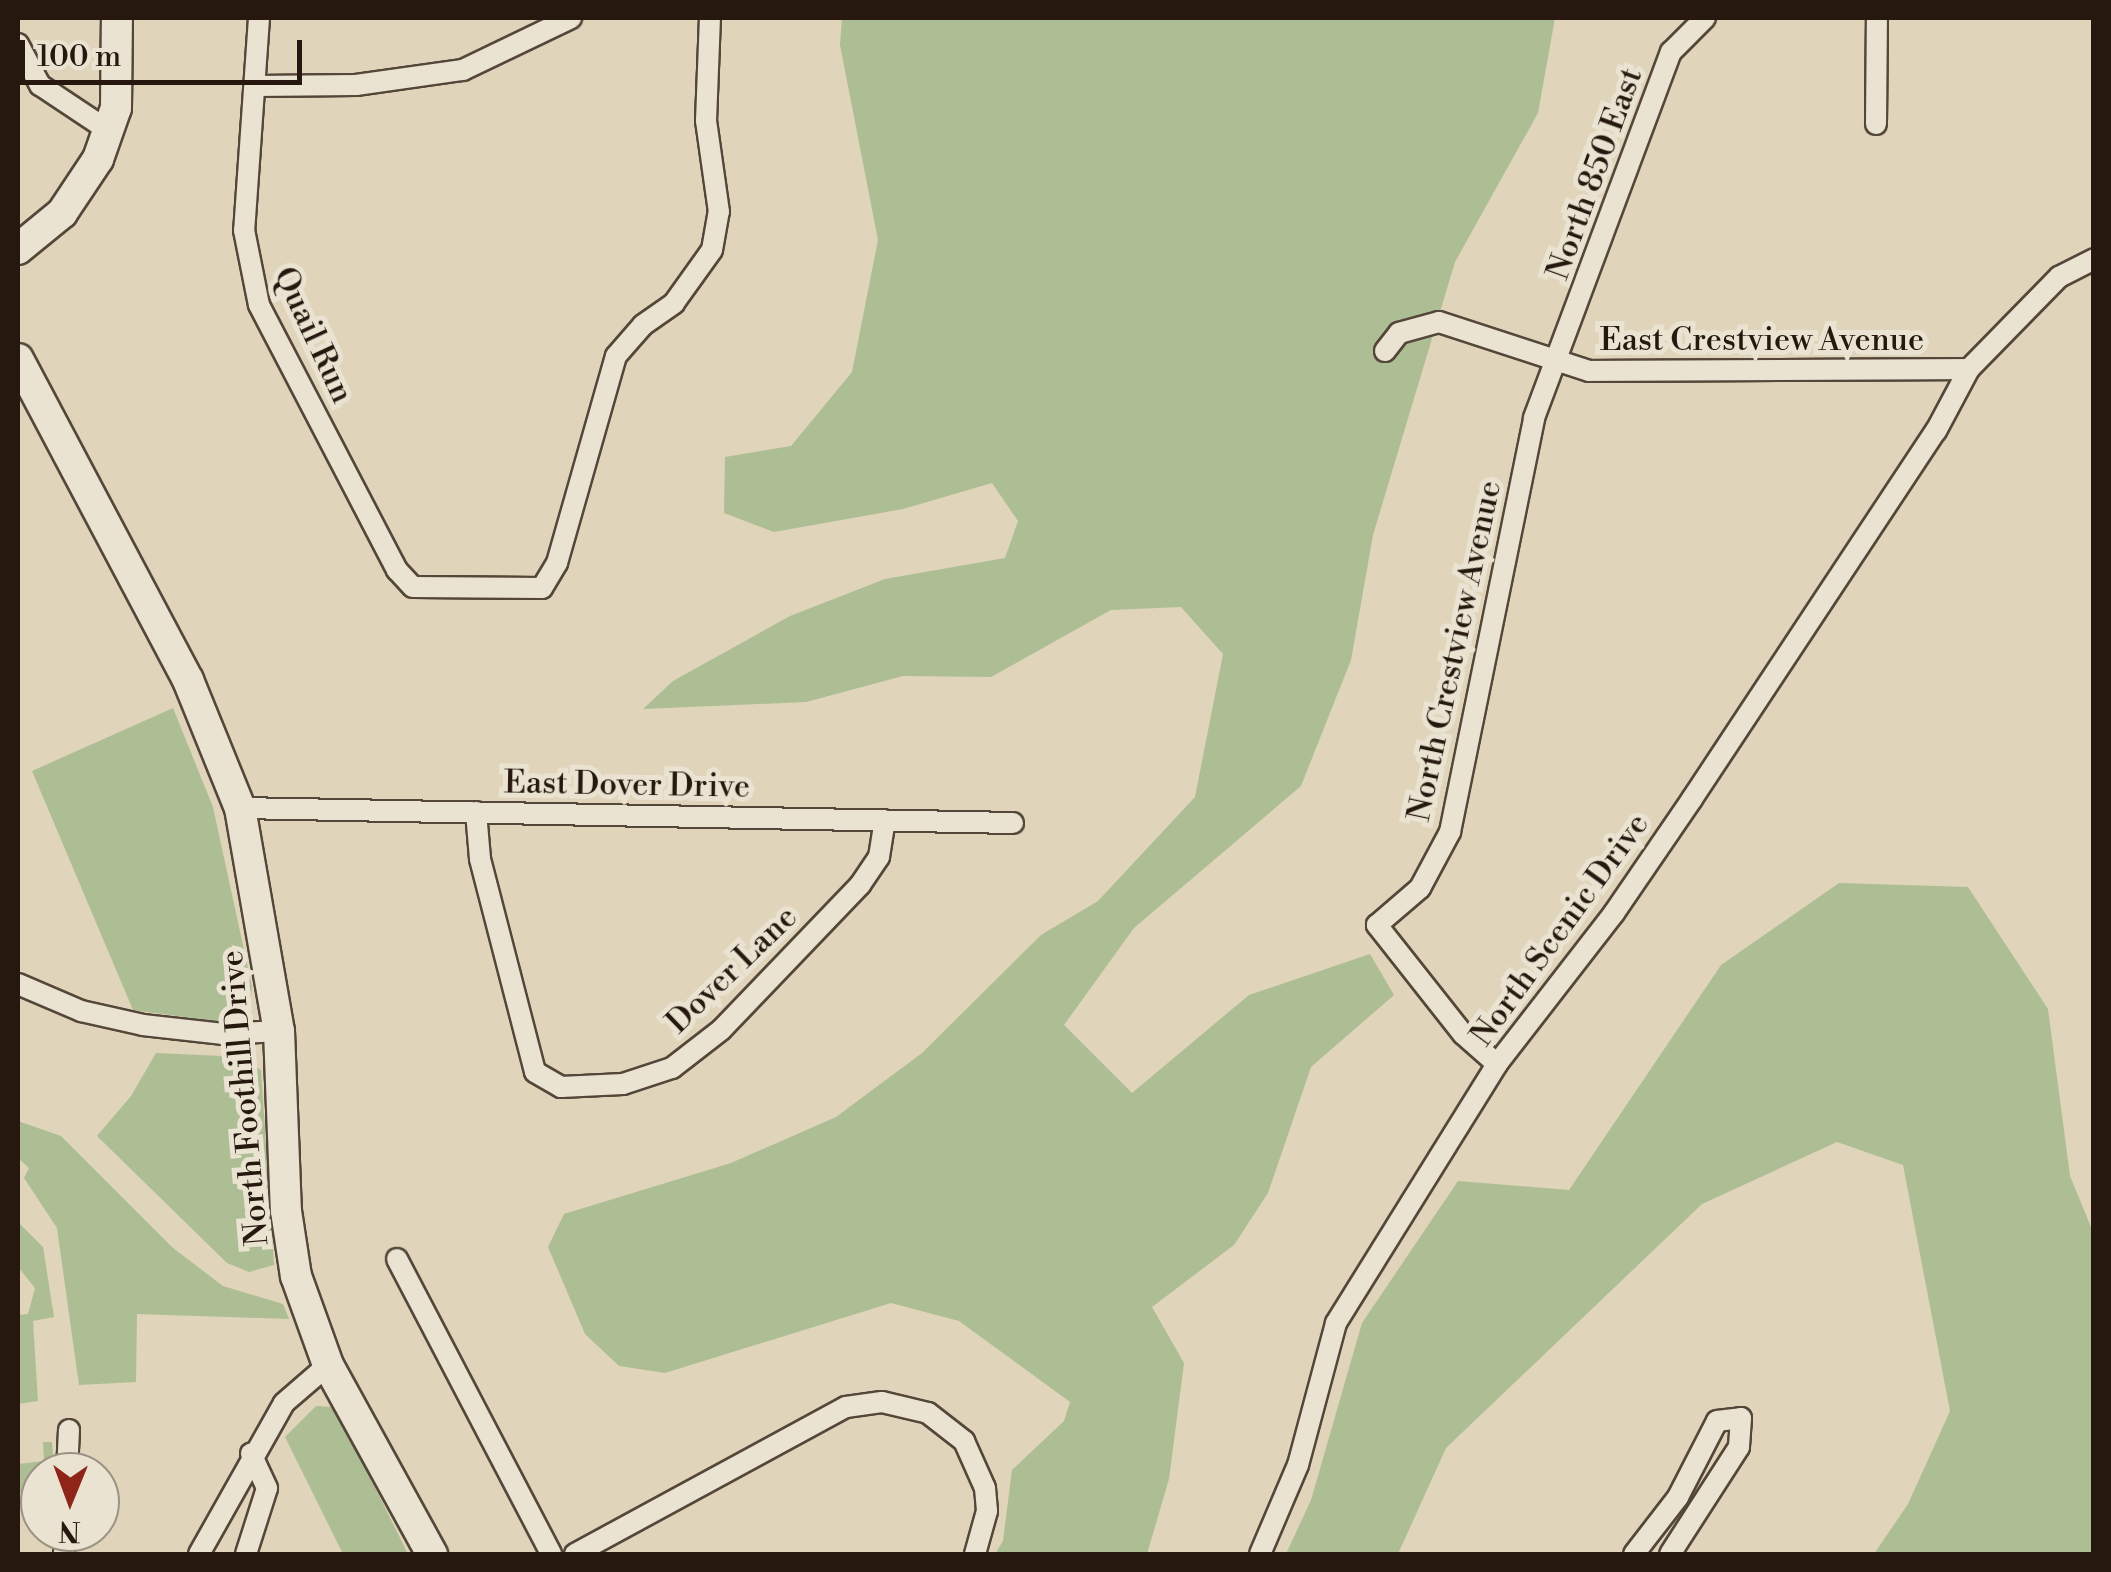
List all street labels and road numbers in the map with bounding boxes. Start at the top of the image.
street label: North 850 East [1539,63,1651,285]
street label: Quail Run [265,261,361,409]
street label: East Crestview Avenue [1600,321,1924,359]
street label: North Crestview Avenue [1400,477,1510,825]
street label: East Dover Drive [504,764,750,806]
street label: North Scenic Drive [1463,806,1657,1054]
street label: Dover Lane [659,898,805,1042]
street label: North Foothill Drive [213,949,277,1247]

